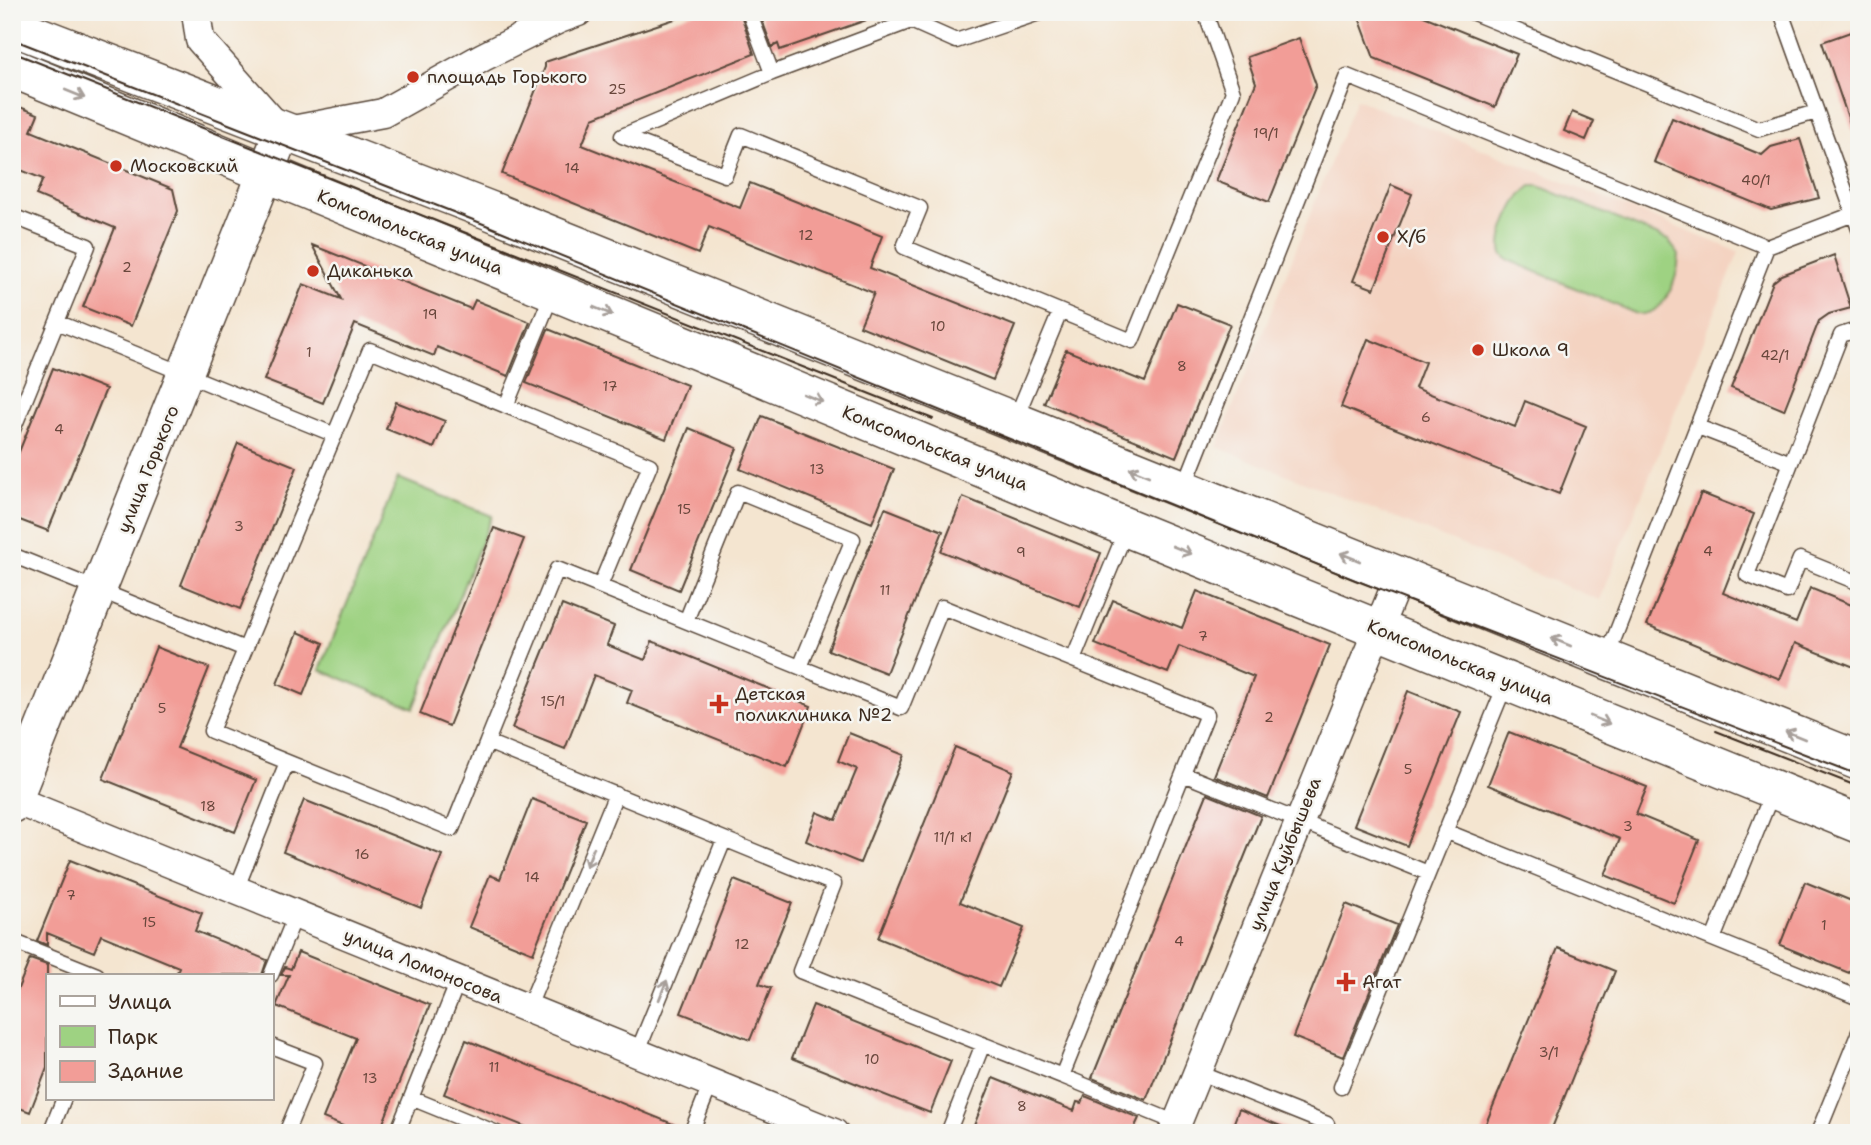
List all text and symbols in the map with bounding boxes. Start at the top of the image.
place label: площадь Горького [427,65,588,89]
marker: площадь Горького [405,69,421,85]
house number: 25 [608,80,626,98]
one-way arrow [64,88,86,101]
house number: 19/1 [1253,124,1279,142]
place label: Московский [130,154,238,178]
marker: Московский [108,158,124,174]
house number: 14 [564,159,580,177]
house number: 40/1 [1741,171,1771,189]
street label: Комсомольская улица [313,184,507,280]
place label: Х/б [1397,225,1426,249]
house number: 12 [799,226,813,244]
marker: Х/б [1375,229,1391,245]
house number: 2 [122,258,132,276]
place label: Диканька [327,259,413,283]
marker: Диканька [305,263,321,279]
house number: 19 [422,305,438,323]
one-way arrow [591,306,613,319]
house number: 10 [930,317,946,335]
place label: Школа 9 [1492,338,1569,362]
marker: Школа 9 [1470,342,1486,358]
house number: 1 [306,343,312,361]
house number: 42/1 [1760,346,1790,364]
house number: 8 [1177,357,1187,375]
house number: 17 [603,377,617,395]
one-way arrow [802,392,823,405]
street label: Комсомольская улица [838,400,1032,496]
street label: улица Горького [111,402,185,536]
house number: 6 [1421,408,1431,426]
house number: 4 [54,420,64,438]
house number: 13 [810,460,824,478]
one-way arrow [1129,465,1151,478]
house number: 15 [677,500,691,518]
house number: 3 [234,517,244,535]
house number: 4 [1703,542,1713,560]
house number: 9 [1016,543,1026,561]
one-way arrow [1171,544,1192,557]
one-way arrow [1340,550,1362,563]
house number: 11 [879,581,891,599]
street label: Комсомольская улица [1363,614,1557,710]
house number: 7 [1198,627,1208,645]
one-way arrow [1551,635,1573,648]
place label: Детская поликлиника №2 [735,682,892,727]
house number: 15/1 [541,692,565,710]
marker: Детская поликлиника №2 [709,694,729,714]
house number: 5 [158,699,166,717]
house number: 2 [1264,708,1274,726]
one-way arrow [1589,714,1611,727]
one-way arrow [1785,728,1807,741]
house number: 5 [1404,760,1412,778]
street label: улица Куйбышева [1243,774,1327,934]
house number: 18 [200,797,216,815]
house number: 3 [1623,817,1633,835]
house number: 11/1 к1 [934,828,972,846]
house number: 16 [354,845,370,863]
one-way arrow [583,846,596,867]
house number: 14 [524,868,540,886]
house number: 7 [66,886,76,904]
house number: 15 [142,913,156,931]
house number: 1 [1821,916,1827,934]
street label: улица Ломоносова [340,923,506,1009]
house number: 4 [1174,932,1184,950]
house number: 12 [735,935,749,953]
place label: Агат [1362,970,1402,994]
marker: Агат [1336,972,1356,992]
legend [46,974,273,1100]
one-way arrow [657,979,670,1001]
text: Улица [108,988,171,1016]
text: Парк [108,1023,158,1051]
house number: 3/1 [1539,1043,1559,1061]
house number: 10 [864,1050,880,1068]
text: Здание [108,1057,184,1085]
house number: 11 [488,1058,500,1076]
house number: 13 [363,1069,377,1087]
house number: 8 [1017,1097,1027,1115]

